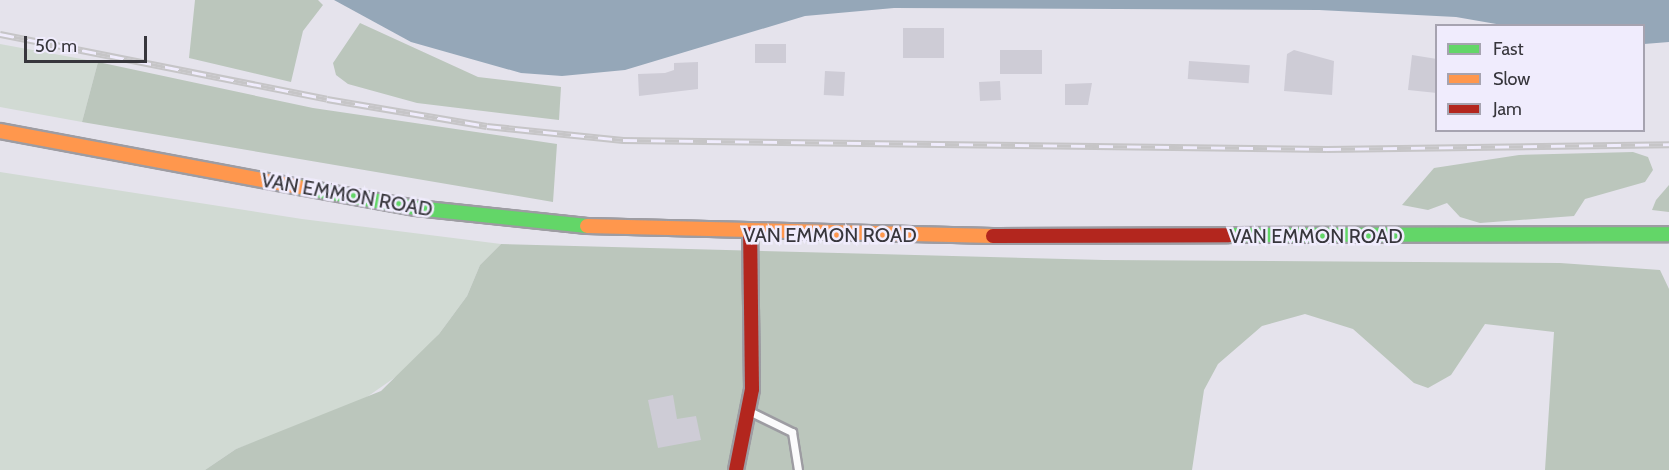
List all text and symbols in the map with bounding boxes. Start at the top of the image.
scale bar [27,24,150,62]
legend [1435,24,1645,132]
text: 50 m [35,35,77,57]
text: Fast [1493,38,1524,60]
text: Slow [1493,68,1530,90]
text: Jam [1493,98,1522,120]
street label: VAN EMMON ROAD [259,168,435,222]
street label: VAN EMMON ROAD [743,223,917,247]
street label: VAN EMMON ROAD [1229,224,1403,248]

